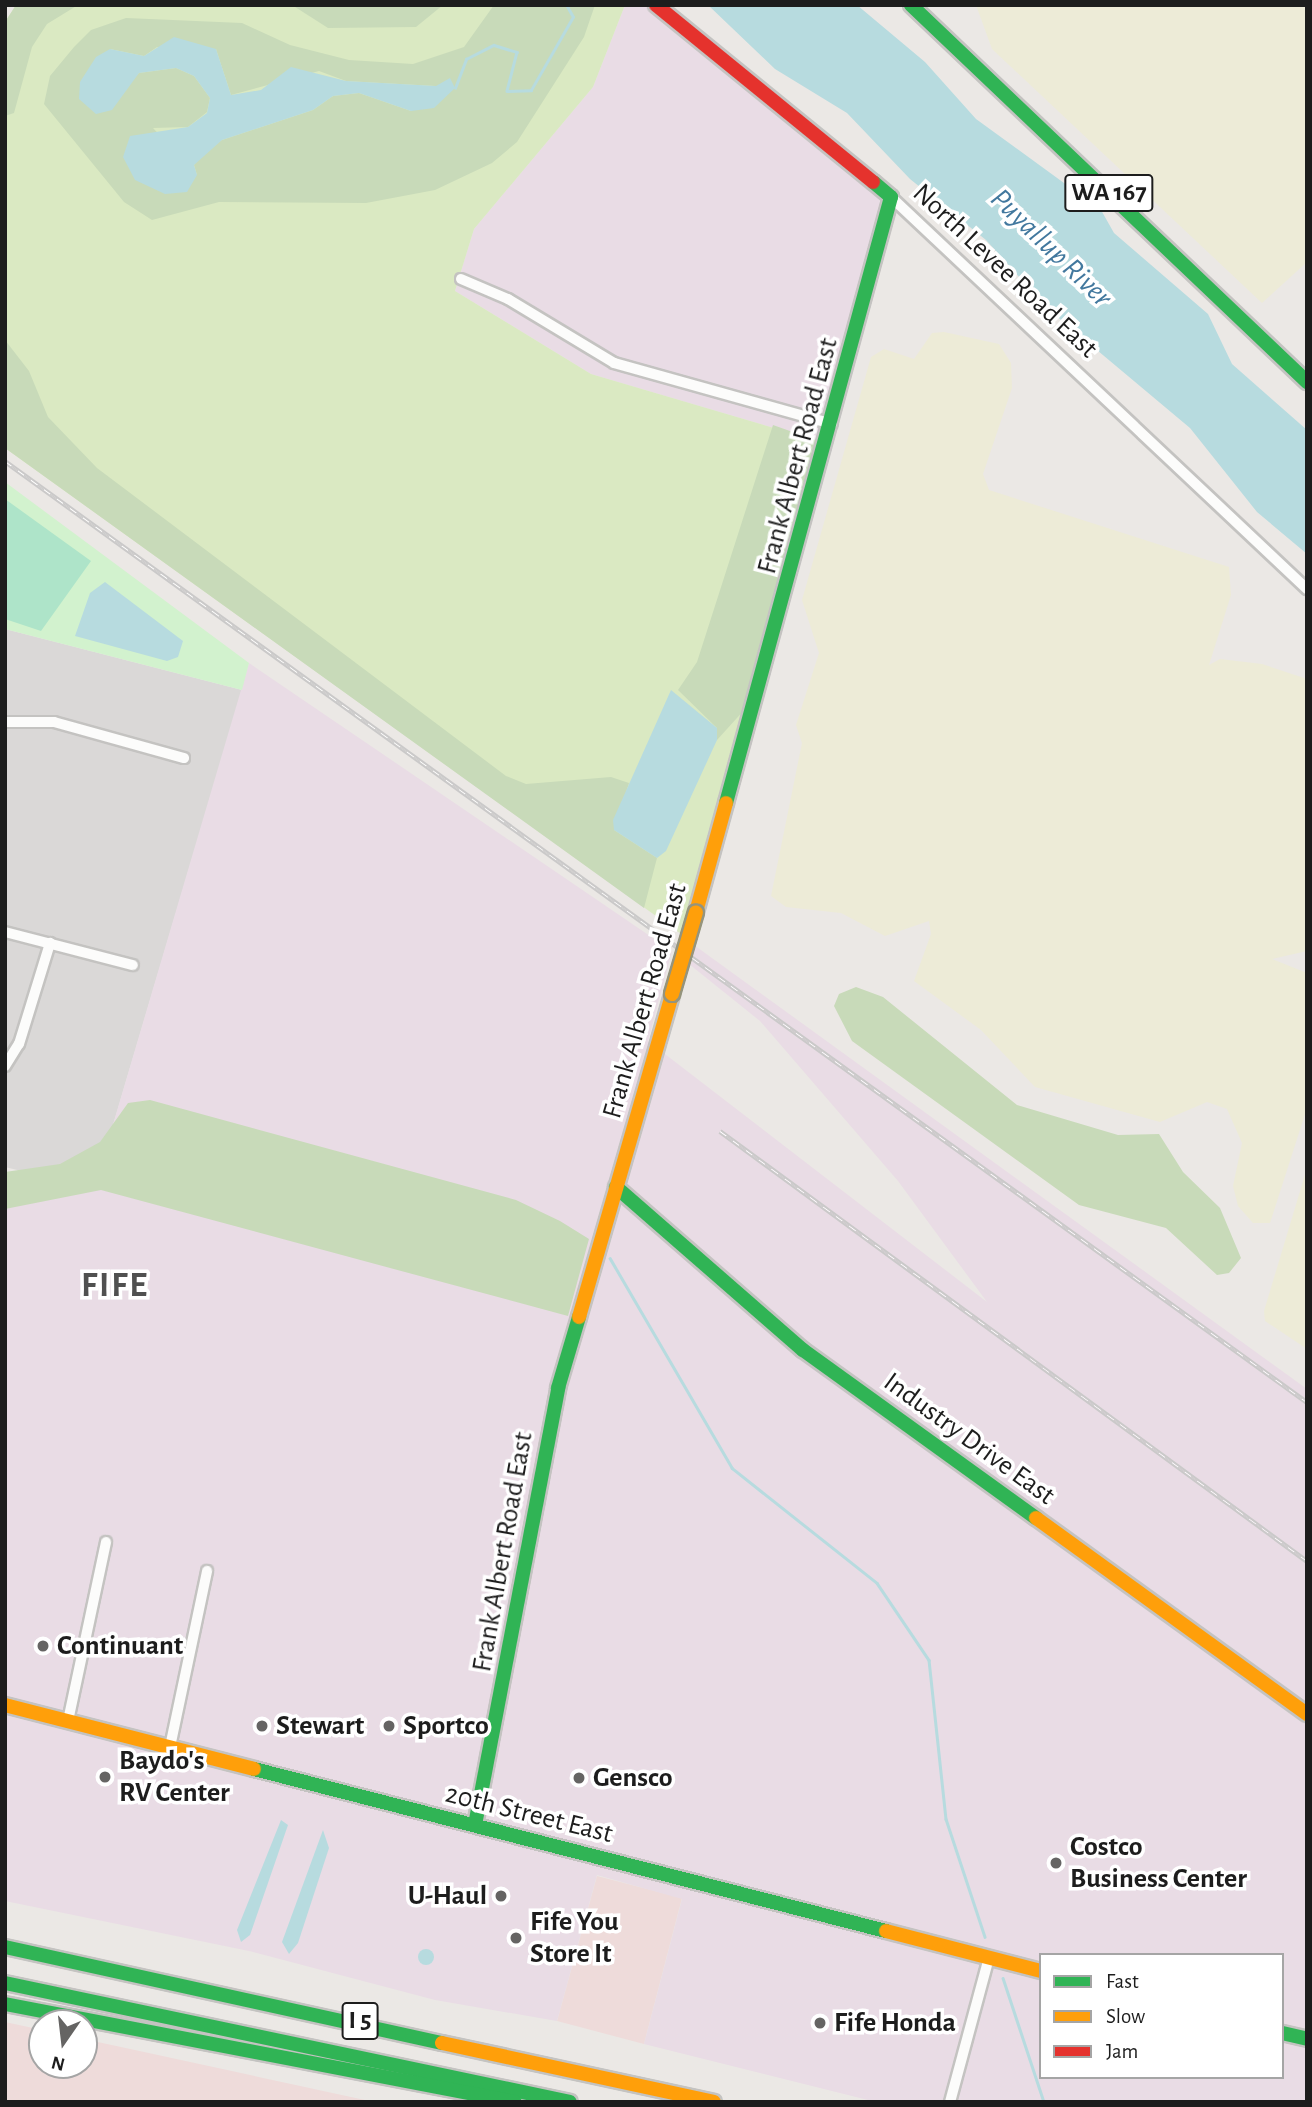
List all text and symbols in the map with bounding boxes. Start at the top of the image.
road number: WA 167 [1064,170,1154,216]
street label: North Levee Road East [906,177,1104,365]
water label: Puyallup River [983,181,1119,315]
street label: Frank Albert Road East [750,334,846,578]
street label: Frank Albert Road East [595,880,695,1122]
district label: FIFE [81,1265,149,1307]
street label: Industry Drive East [877,1366,1061,1512]
street label: Frank Albert Road East [465,1430,541,1674]
place label: Continuant [57,1629,183,1663]
marker: Continuant [35,1638,51,1654]
place label: Stewart [276,1709,364,1743]
place label: Sportco [403,1709,489,1743]
marker: Stewart [254,1718,270,1734]
marker: Sportco [381,1718,397,1734]
place label: Baydo's RV Center [119,1744,230,1810]
place label: Gensco [593,1761,673,1795]
marker: Baydo's RV Center [97,1769,113,1785]
marker: Gensco [571,1770,587,1786]
street label: 20th Street East [442,1777,616,1851]
place label: Costco Business Center [1070,1830,1247,1896]
marker: Costco Business Center [1048,1855,1064,1871]
place label: U-Haul [408,1879,487,1913]
marker: U-Haul [493,1888,509,1904]
place label: Fife You Store It [530,1905,619,1971]
marker: Fife You Store It [508,1930,524,1946]
legend [1039,1953,1284,2079]
text: Fast [1106,1971,1139,1992]
road number: I 5 [341,1998,379,2044]
place label: Fife Honda [834,2006,956,2040]
text: Slow [1106,2006,1145,2027]
north arrow [28,2009,98,2079]
marker: Fife Honda [812,2015,828,2031]
text: Jam [1106,2041,1138,2062]
text: N [50,2052,67,2074]

